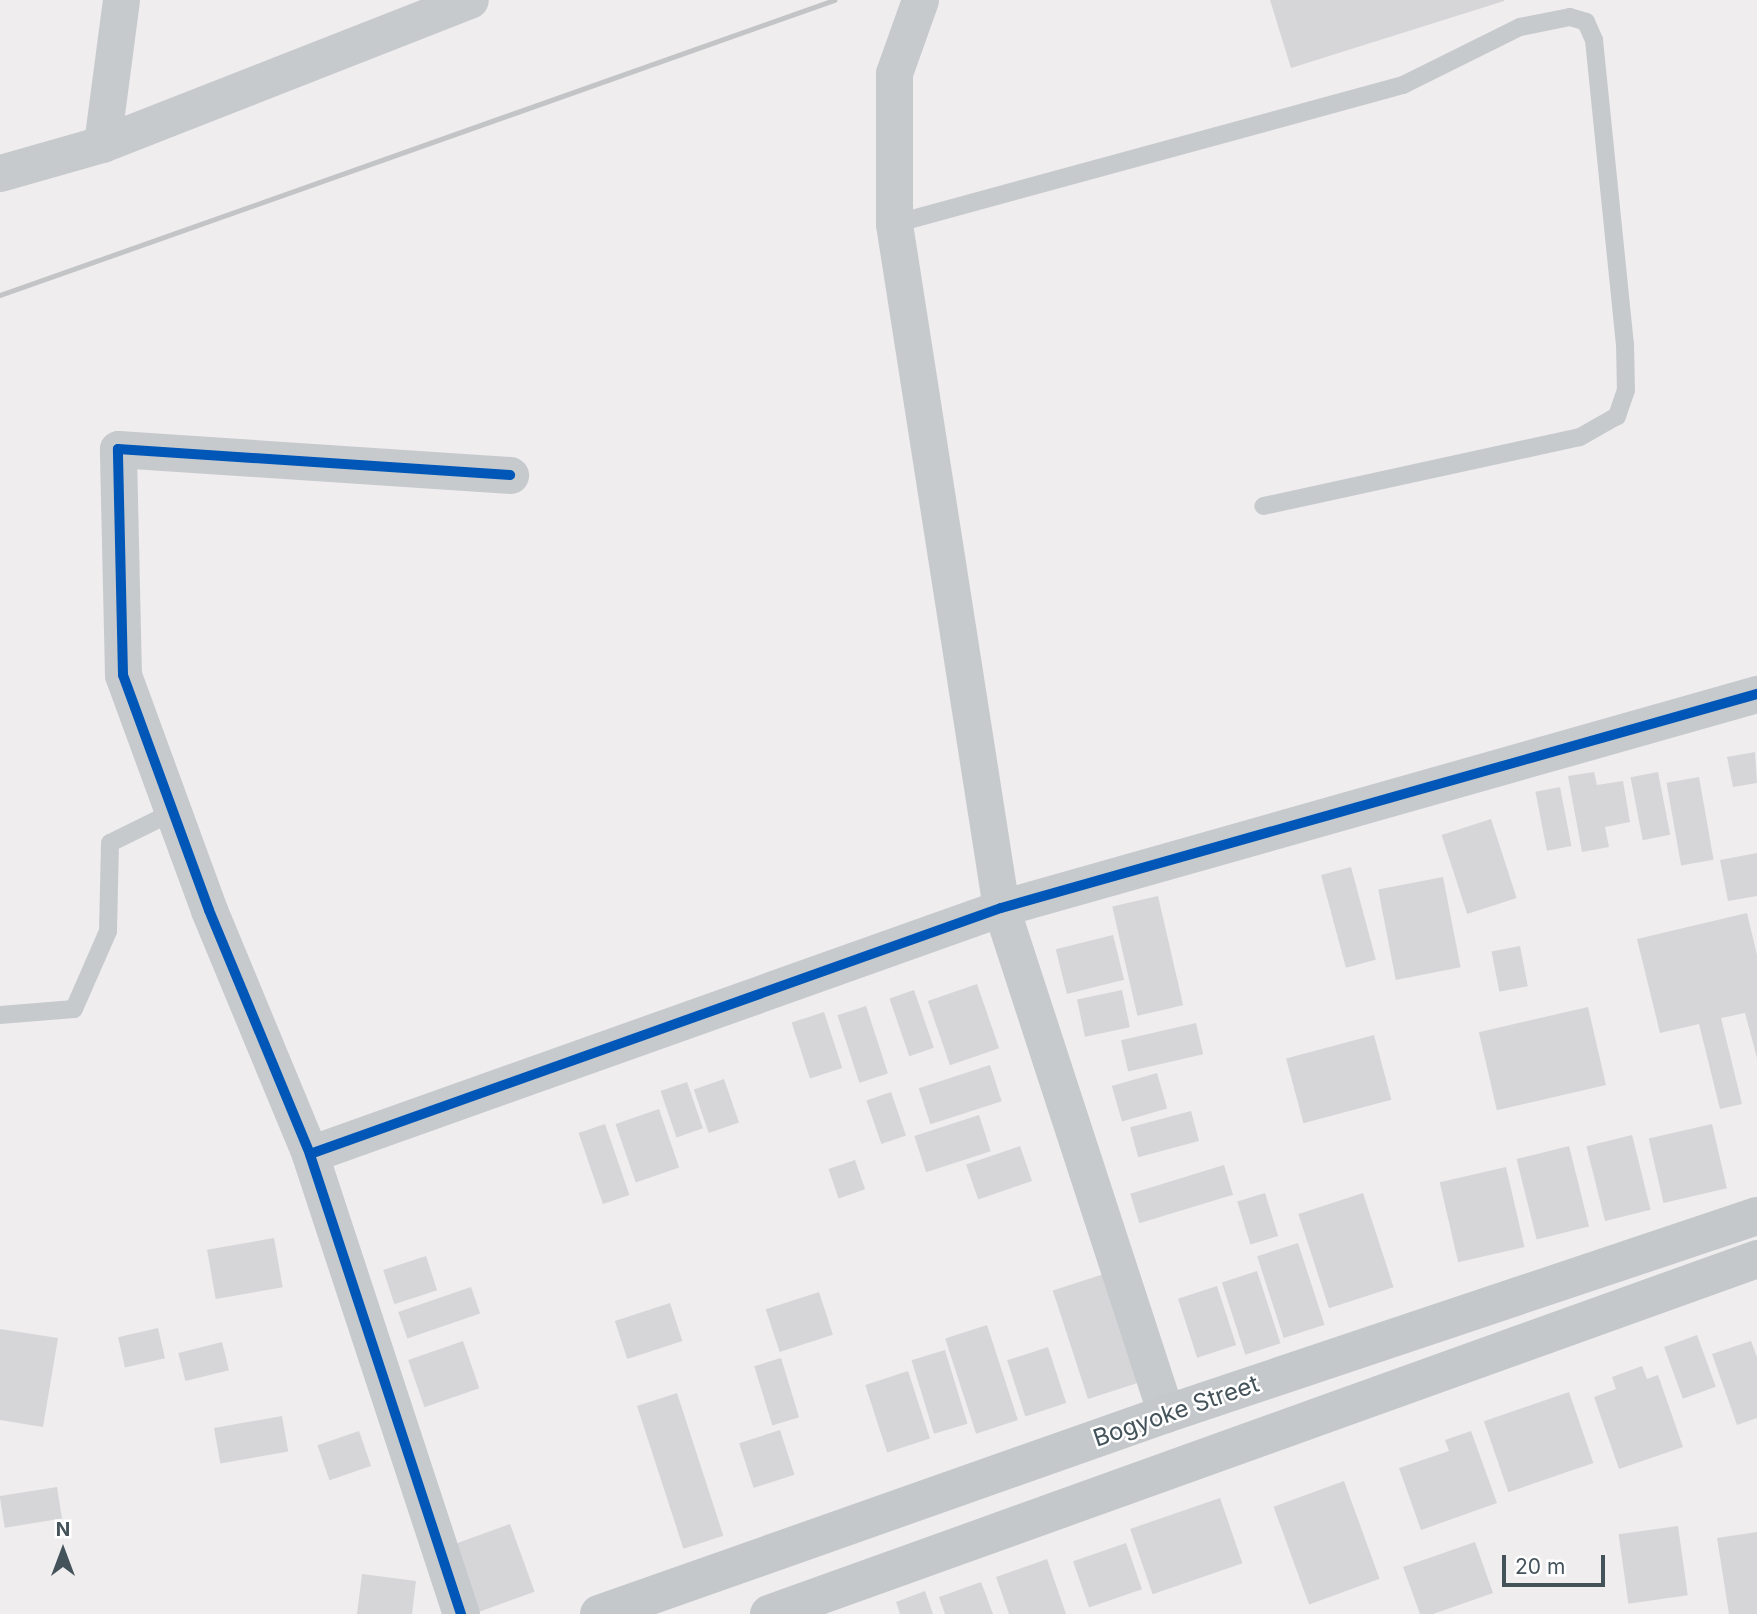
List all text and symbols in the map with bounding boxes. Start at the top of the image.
street label: Bogyoke Street [1089,1369,1263,1453]
north arrow [28,1516,98,1586]
text: N [56,1518,70,1541]
scale bar [1505,1540,1608,1584]
text: 20 m [1515,1554,1565,1579]

